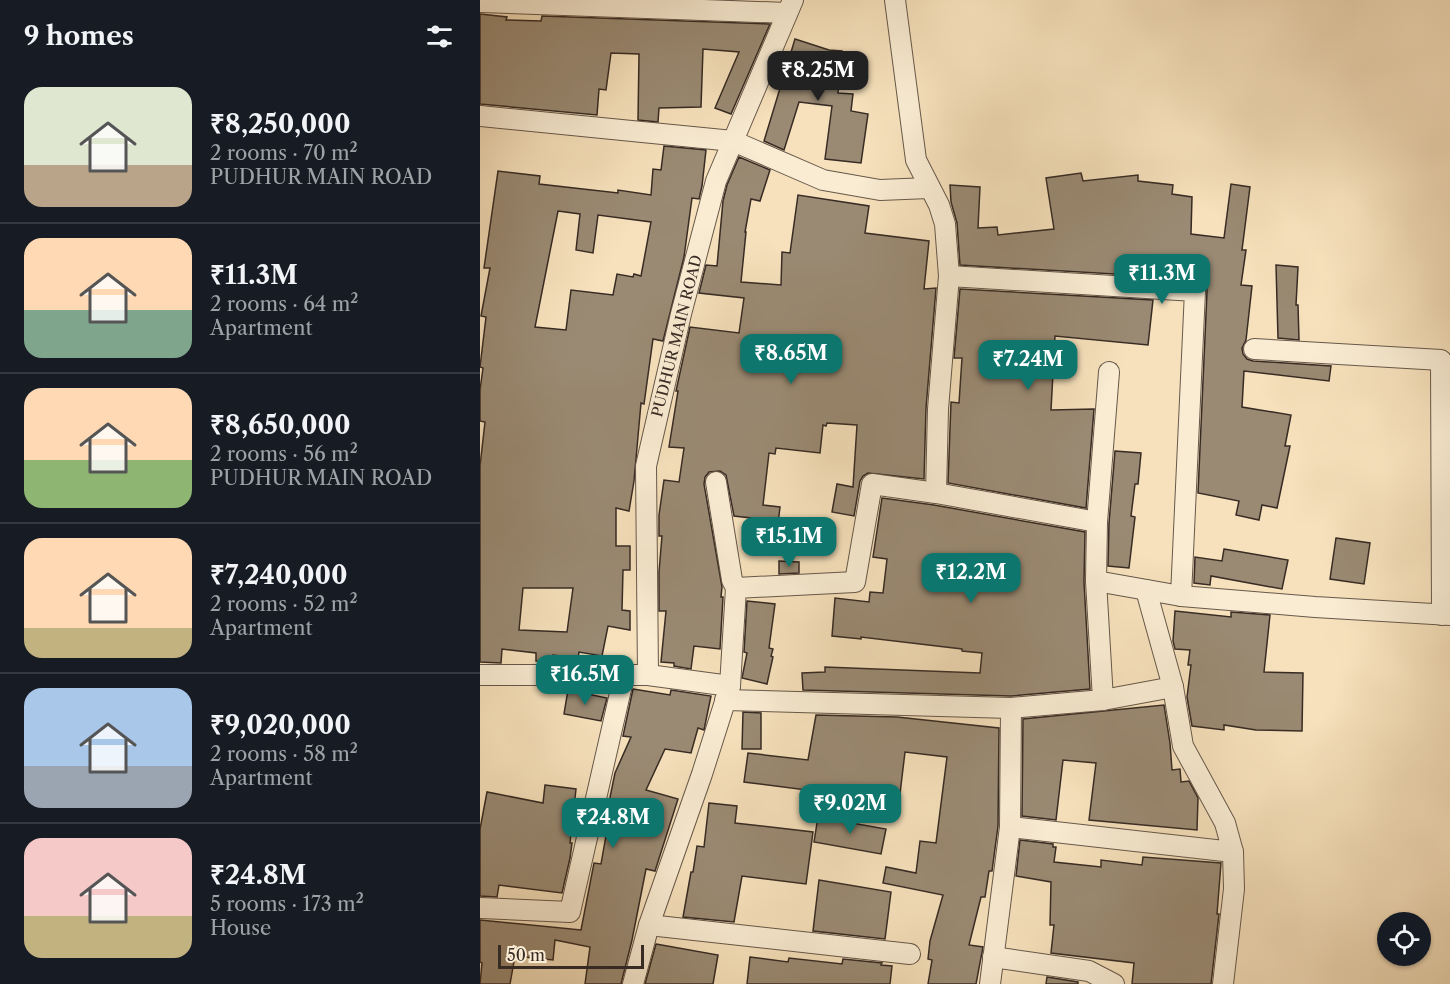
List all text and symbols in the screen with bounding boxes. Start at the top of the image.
text: 9 homes [24,20,134,52]
icon: filters [423,20,456,53]
pin: ₹8.25M [769,51,867,102]
text: ₹8.25M [781,58,855,82]
text: ₹8,250,000 [210,108,350,140]
icon: home [72,111,144,183]
text: 2 rooms · 70 m² [210,141,358,165]
text: PUDHUR MAIN ROAD [210,165,432,189]
street label: PUDHUR MAIN ROAD [647,253,706,419]
pin: ₹11.3M [1113,254,1211,305]
text: ₹11.3M [210,259,298,291]
text: ₹11.3M [1128,261,1196,285]
icon: home [72,262,144,334]
text: 2 rooms · 64 m² [210,292,359,316]
text: Apartment [210,316,313,340]
pin: ₹8.65M [742,334,840,385]
pin: ₹7.24M [979,340,1077,391]
text: ₹8.65M [754,341,828,365]
text: ₹7.24M [992,347,1064,371]
text: ₹8,650,000 [210,409,351,441]
icon: home [72,412,144,484]
text: 2 rooms · 56 m² [210,442,358,466]
text: PUDHUR MAIN ROAD [210,466,432,490]
pin: ₹15.1M [740,517,838,568]
text: ₹15.1M [755,524,823,548]
pin: ₹12.2M [922,553,1020,604]
text: ₹7,240,000 [210,559,348,591]
text: ₹12.2M [936,560,1006,584]
icon: home [72,562,144,634]
text: 2 rooms · 52 m² [210,592,358,616]
text: Apartment [210,616,313,640]
pin: ₹16.5M [536,655,634,706]
text: ₹16.5M [550,662,620,686]
text: ₹9,020,000 [210,709,351,741]
icon: home [72,712,144,784]
text: 2 rooms · 58 m² [210,742,358,766]
text: Apartment [210,766,313,790]
pin: ₹9.02M [801,784,899,835]
text: ₹9.02M [813,791,887,815]
pin: ₹24.8M [564,798,662,849]
text: ₹24.8M [576,805,650,829]
text: ₹24.8M [210,859,306,891]
icon: home [72,862,144,934]
text: 5 rooms · 173 m² [210,892,364,916]
map controls [1377,912,1431,966]
button: locate [1377,912,1431,966]
text: House [210,916,271,940]
scale bar [498,942,644,970]
text: 50 m [507,945,545,965]

